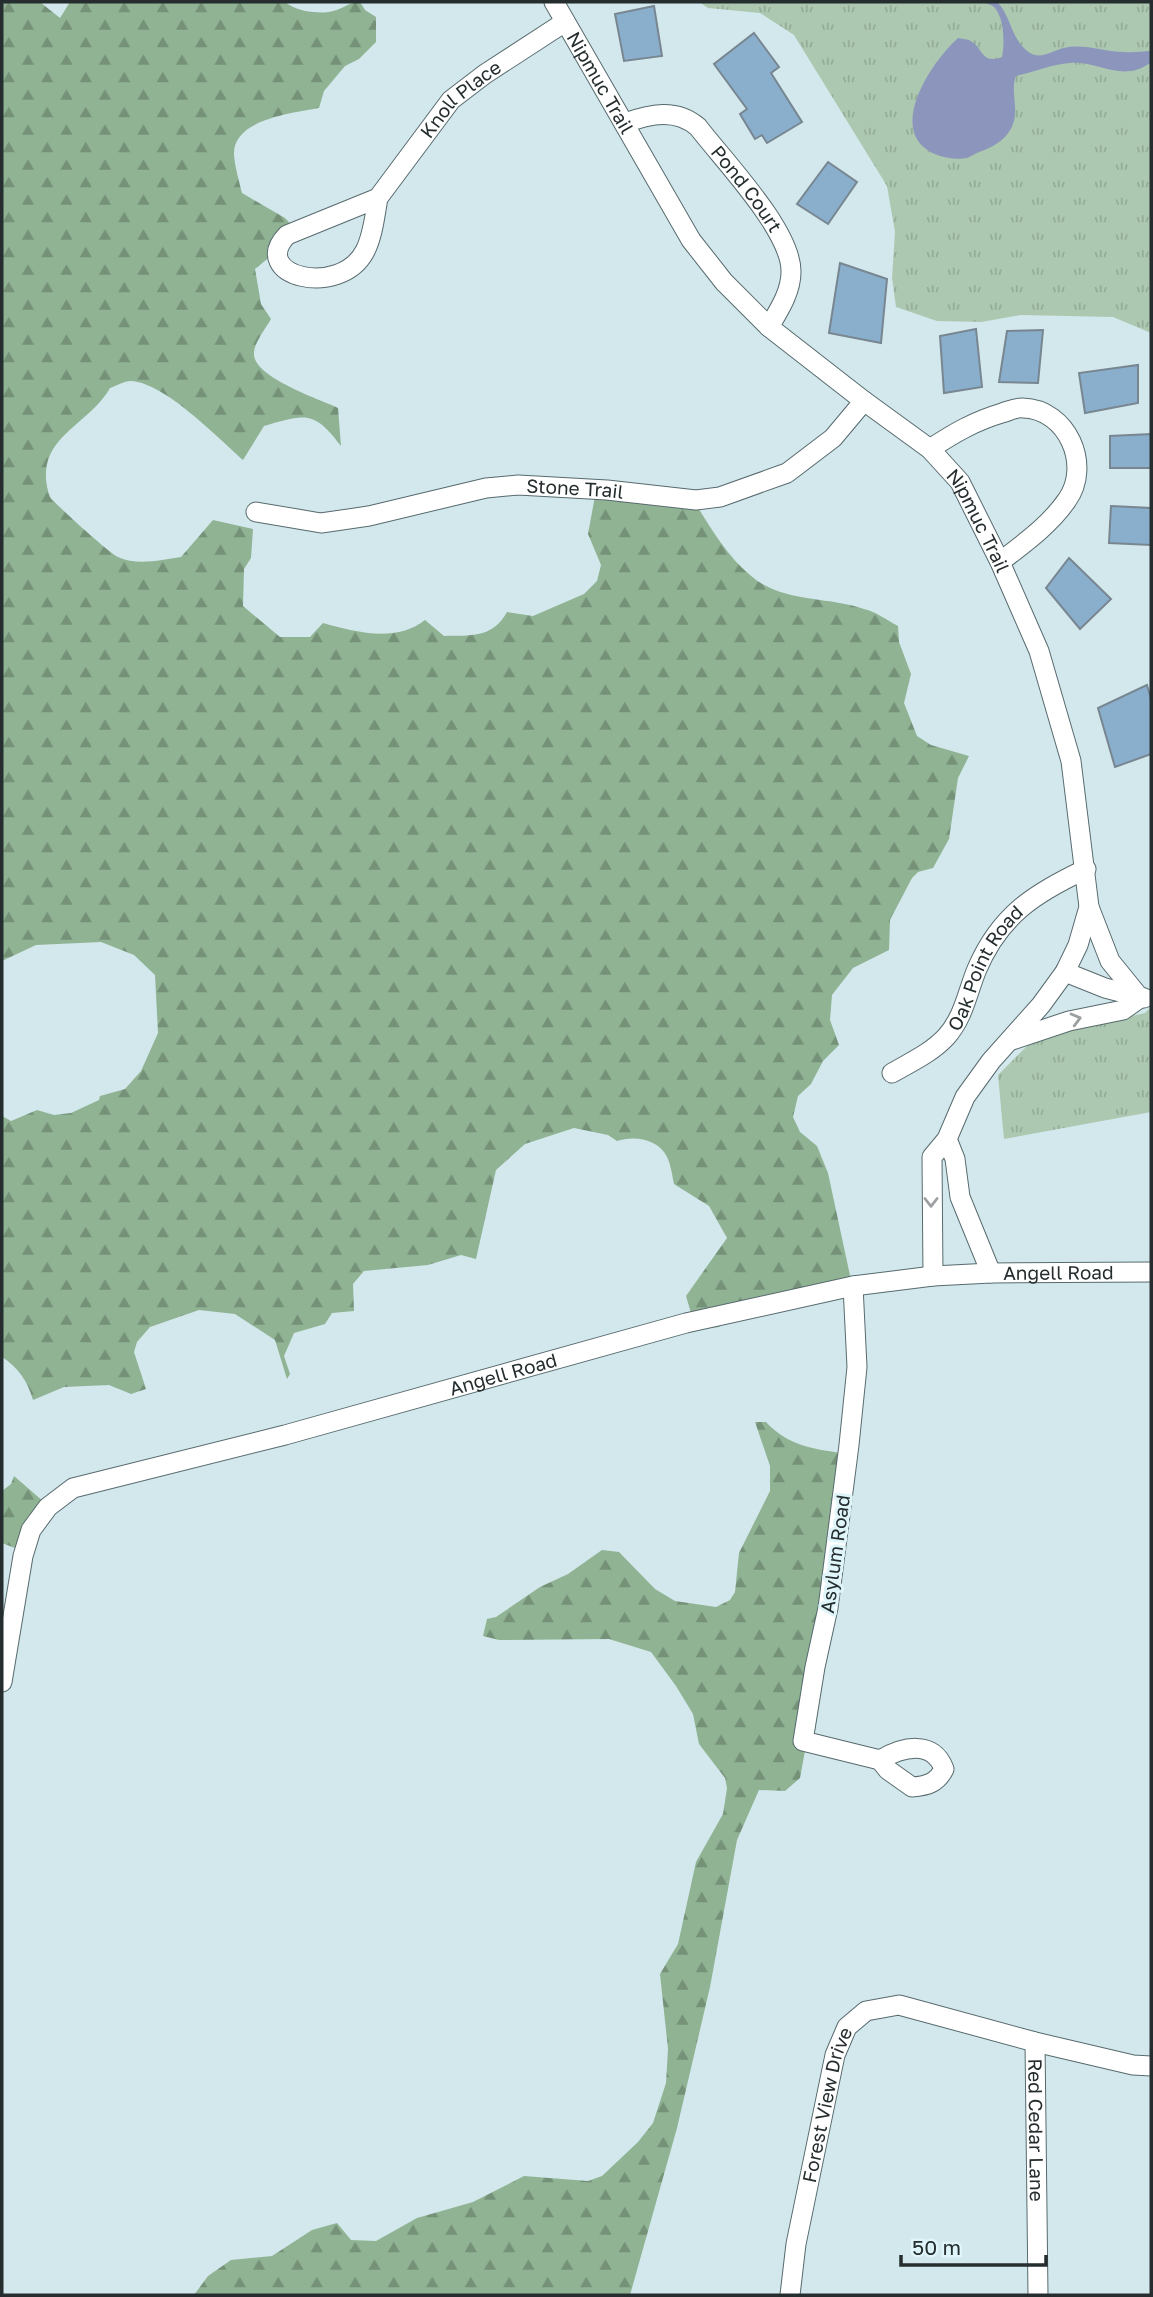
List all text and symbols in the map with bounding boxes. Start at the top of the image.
street label: Nipmuc Trail [562,27,639,137]
street label: Knoll Place [415,55,505,142]
street label: Pond Court [707,140,787,236]
street label: Nipmuc Trail [942,463,1015,576]
street label: Stone Trail [526,473,625,503]
street label: Oak Point Road [942,900,1027,1035]
one-way arrow [1070,1013,1082,1028]
one-way arrow [923,1197,939,1207]
street label: Angell Road [1003,1260,1114,1284]
street label: Angell Road [447,1348,559,1400]
street label: Asylum Road [815,1493,854,1614]
street label: Forest View Drive [797,2023,857,2184]
street label: Red Cedar Lane [1024,2058,1049,2202]
scale bar [901,2224,1046,2268]
text: 50 m [912,2234,961,2260]

